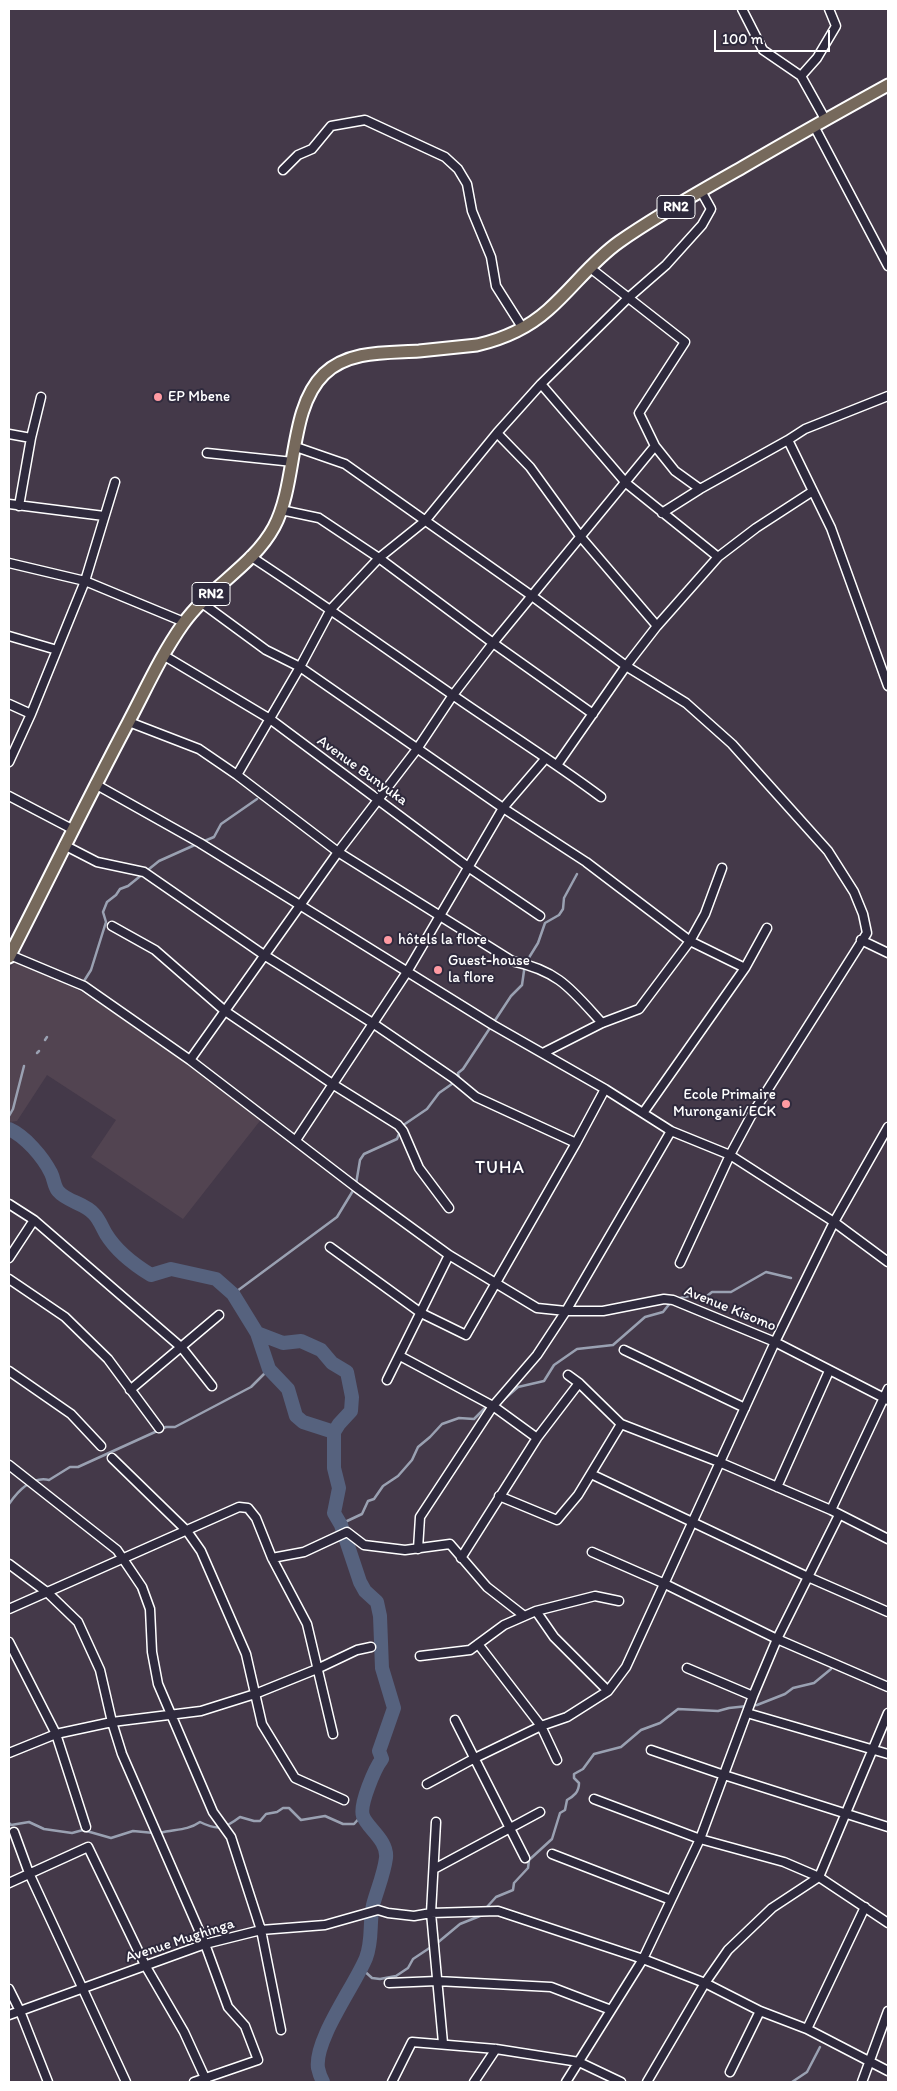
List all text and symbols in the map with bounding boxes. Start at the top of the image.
scale bar [717,20,833,52]
text: 100 m [722,30,763,48]
road number: RN2 [657,196,695,218]
place label: EP Mbene [168,388,230,406]
marker: EP Mbene [152,391,164,403]
road number: RN2 [192,582,230,606]
street label: Avenue Bunyuka [313,732,411,810]
place label: hôtels la flore [398,931,487,949]
marker: hôtels la flore [382,934,394,946]
place label: Guest-house la flore [448,952,530,987]
marker: Guest-house la flore [432,964,444,976]
place label: Ecole Primaire Murongani/ECK [673,1086,776,1121]
marker: Ecole Primaire Murongani/ECK [780,1098,792,1110]
district label: TUHA [474,1157,526,1179]
street label: Avenue Kisomo [681,1282,779,1336]
street label: Avenue Mughinga [123,1915,237,1967]

